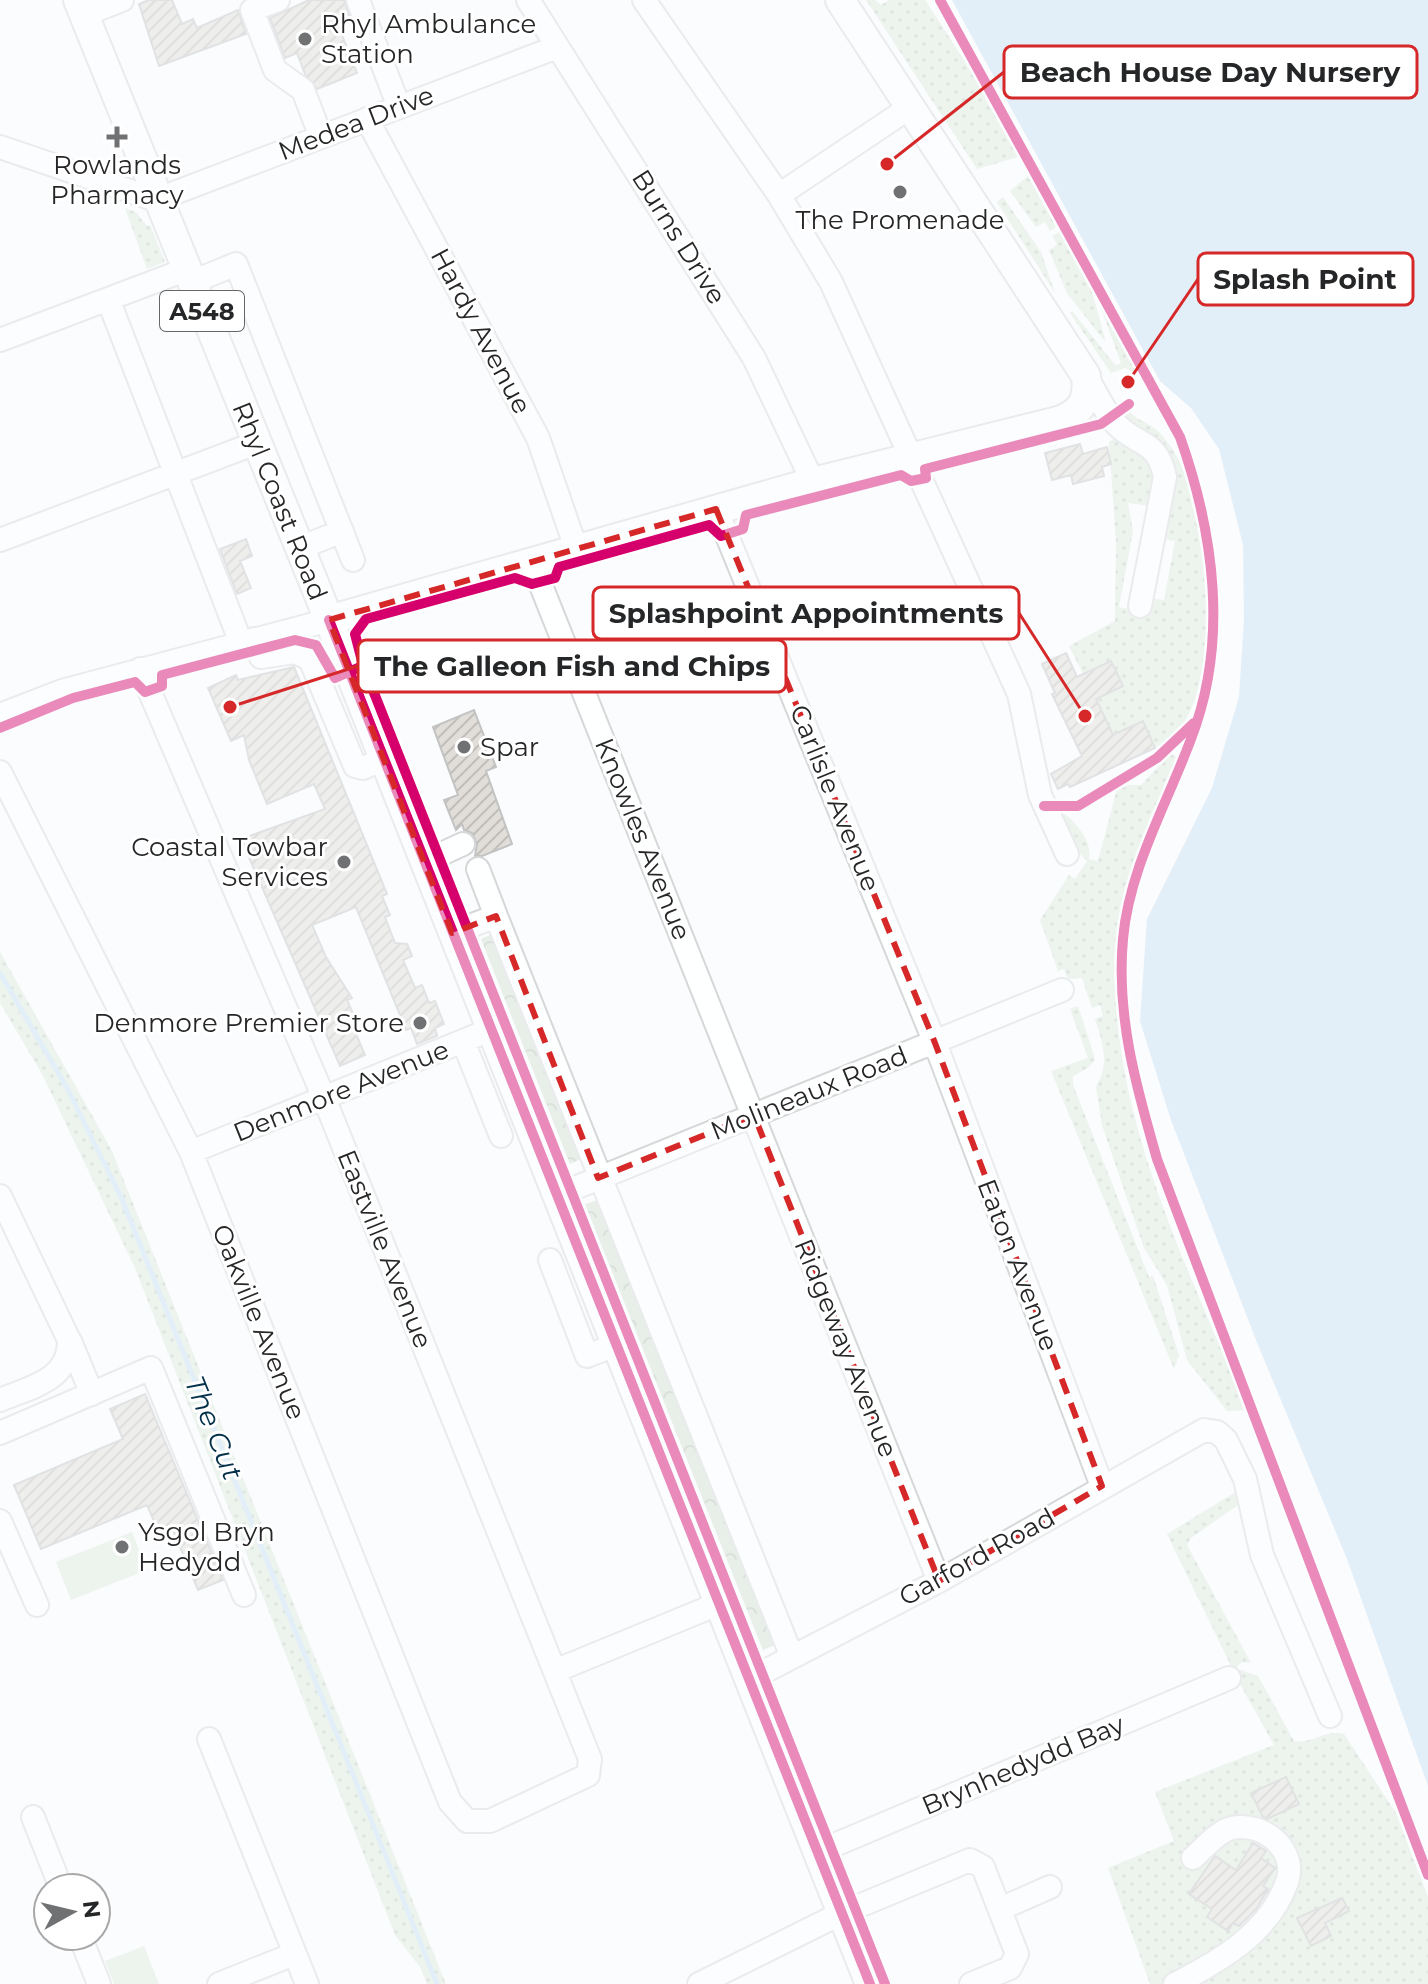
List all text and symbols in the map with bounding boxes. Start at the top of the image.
place label: Rhyl Ambulance Station [321,8,536,70]
marker: Rhyl Ambulance Station [296,30,314,48]
callout: Beach House Day Nursery [1004,46,1417,98]
text: Beach House Day Nursery [1020,55,1401,89]
street label: Medea Drive [274,79,438,167]
marker: Rowlands Pharmacy [108,128,126,146]
place label: Rowlands Pharmacy [50,149,185,211]
street label: Burns Drive [625,164,733,310]
marker: The Promenade [891,183,909,201]
place label: The Promenade [795,204,1005,236]
street label: Hardy Avenue [424,243,538,419]
callout: Splash Point [1198,253,1413,305]
text: Splash Point [1213,262,1397,296]
road number: A548 [160,291,244,331]
street label: Rhyl Coast Road [226,397,334,605]
callout: Splashpoint Appointments [593,587,1019,639]
text: Splashpoint Appointments [609,596,1003,630]
callout: The Galleon Fish and Chips [358,640,786,692]
text: The Galleon Fish and Chips [374,649,770,683]
street label: Carlisle Avenue [783,700,887,896]
place label: Spar [480,731,539,763]
street label: Knowles Avenue [588,733,698,945]
marker: Spar [455,738,473,756]
place label: Coastal Towbar Services [131,831,328,893]
marker: Coastal Towbar Services [335,853,353,871]
place label: Denmore Premier Store [93,1007,404,1039]
marker: Denmore Premier Store [411,1014,429,1032]
street label: Denmore Avenue [229,1033,453,1149]
street label: Molineaux Road [706,1039,912,1147]
street label: Eastville Avenue [331,1145,439,1353]
street label: Eaton Avenue [971,1175,1065,1355]
street label: Oakville Avenue [205,1220,313,1424]
street label: Ridgeway Avenue [788,1234,904,1462]
water label: The Cut [178,1371,250,1485]
street label: Garford Road [893,1501,1061,1613]
place label: Ysgol Bryn Hedydd [138,1516,275,1578]
marker: Ysgol Bryn Hedydd [113,1538,131,1556]
street label: Brynhedydd Bay [917,1708,1130,1822]
north arrow [32,1872,112,1952]
text: N [77,1899,106,1920]

